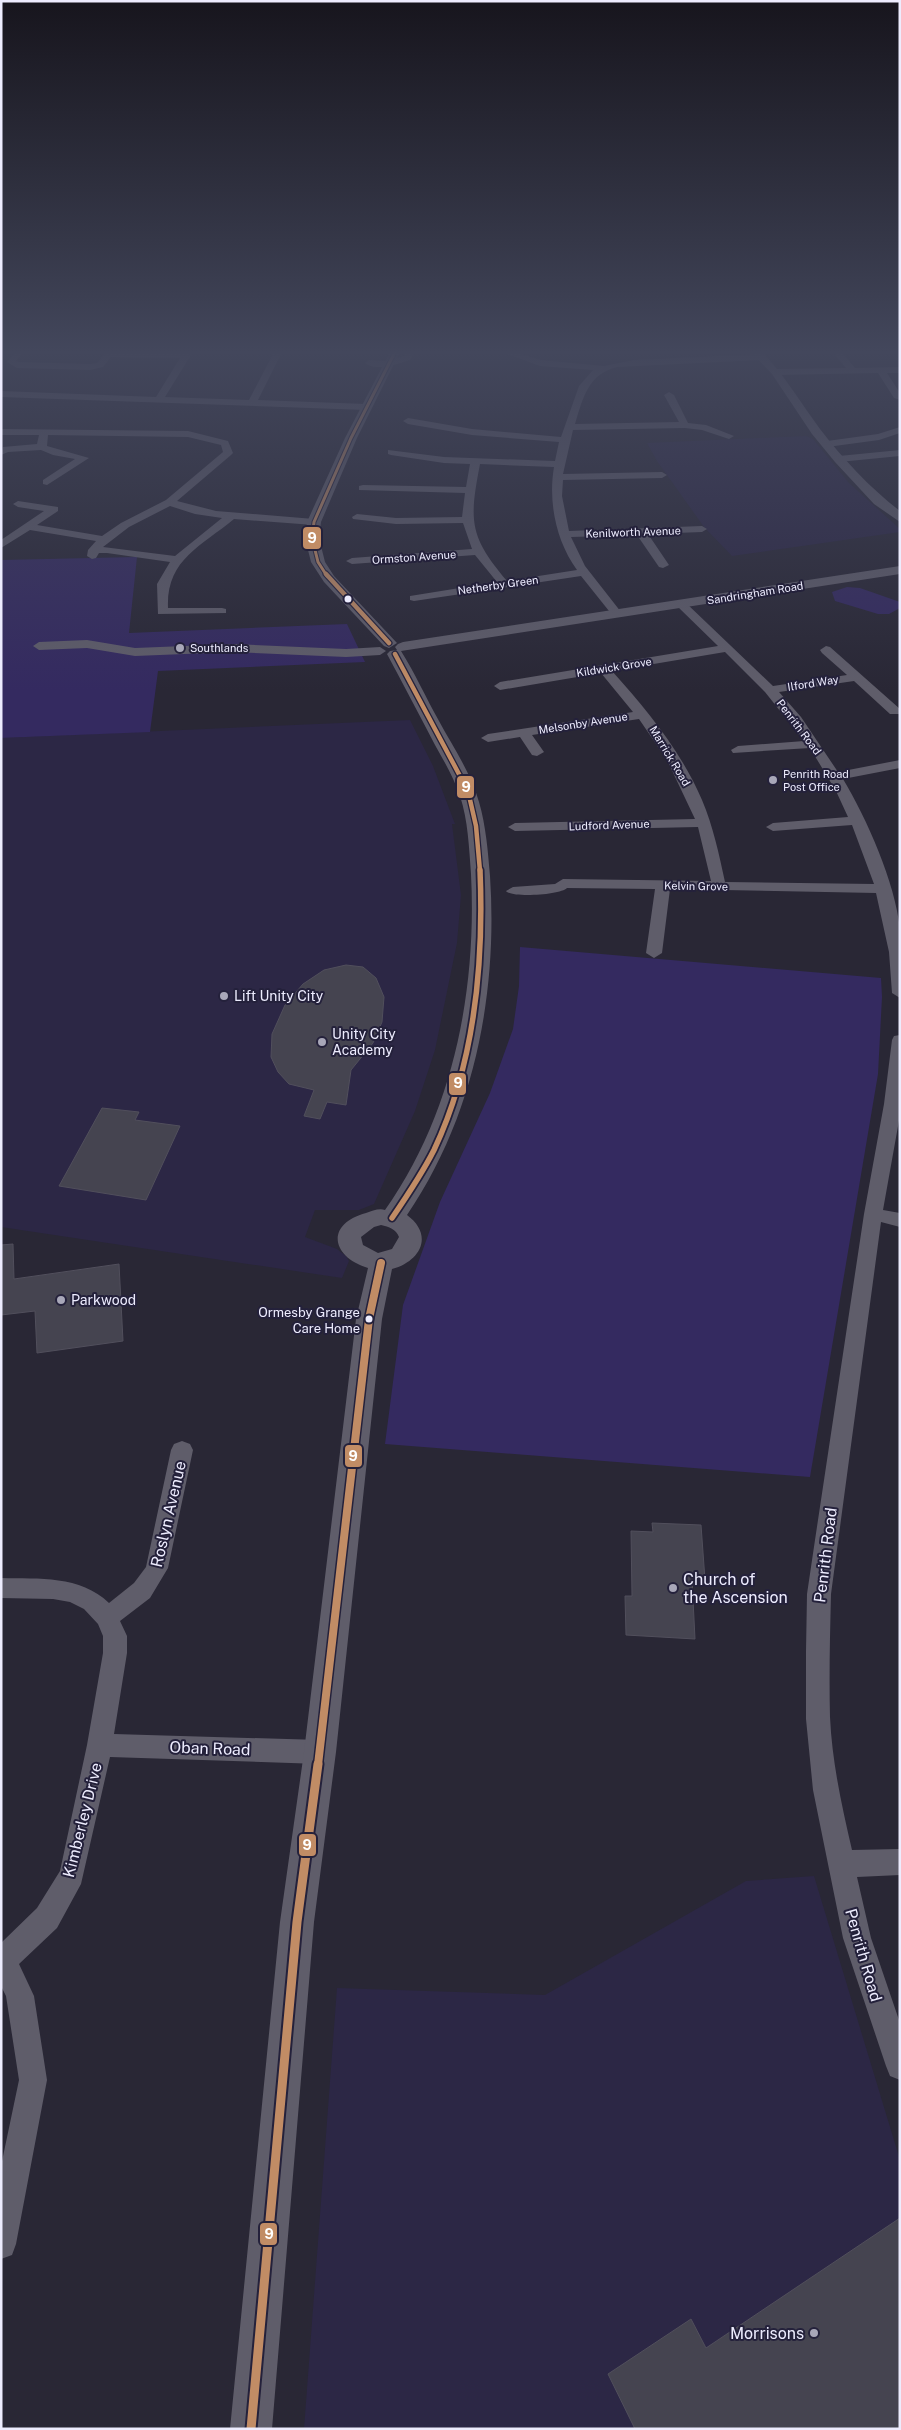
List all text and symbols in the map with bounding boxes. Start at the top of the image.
street label: Kenilworth Avenue [585,524,681,540]
line badge: 9 [302,526,322,550]
text: 9 [307,530,317,546]
street label: Ormston Avenue [372,548,456,566]
street label: Netherby Green [457,573,539,597]
street label: Sandringham Road [706,579,804,607]
unlabelled marker [343,594,353,604]
marker: Southlands [174,642,186,654]
place label: Southlands [190,642,249,654]
street label: Kildwick Grove [576,655,652,679]
street label: Ilford Way [787,673,840,693]
street label: Penrith Road [774,697,824,757]
street label: Melsonby Avenue [538,710,628,736]
street label: Marrick Road [647,724,693,788]
place label: Penrith Road Post Office [783,768,849,793]
marker: Penrith Road Post Office [767,774,779,786]
line badge: 9 [456,775,475,799]
text: 9 [461,779,471,795]
street label: Ludford Avenue [568,818,650,832]
street label: Kelvin Grove [664,879,728,893]
place label: Lift Unity City [234,988,324,1004]
marker: Lift Unity City [218,990,230,1002]
place label: Unity City Academy [332,1026,396,1058]
marker: Unity City Academy [316,1036,328,1048]
line badge: 9 [448,1072,467,1096]
text: 9 [453,1075,463,1091]
place label: Parkwood [71,1292,136,1308]
marker: Parkwood [55,1294,67,1306]
place label: Ormesby Grange Care Home [258,1305,360,1336]
marker: Ormesby Grange Care Home [364,1314,374,1324]
line badge: 9 [344,1444,363,1468]
text: 9 [348,1448,358,1464]
street label: Roslyn Avenue [147,1459,190,1569]
street label: Penrith Road [810,1506,841,1604]
place label: Church of the Ascension [683,1570,788,1607]
marker: Church of the Ascension [667,1582,679,1594]
street label: Oban Road [169,1738,251,1759]
street label: Kimberley Drive [59,1761,106,1880]
line badge: 9 [298,1833,317,1857]
text: 9 [302,1837,312,1853]
street label: Penrith Road [841,1906,886,2004]
line badge: 9 [259,2222,278,2246]
text: 9 [264,2226,274,2242]
place label: Morrisons [730,2324,804,2343]
marker: Morrisons [808,2327,820,2339]

